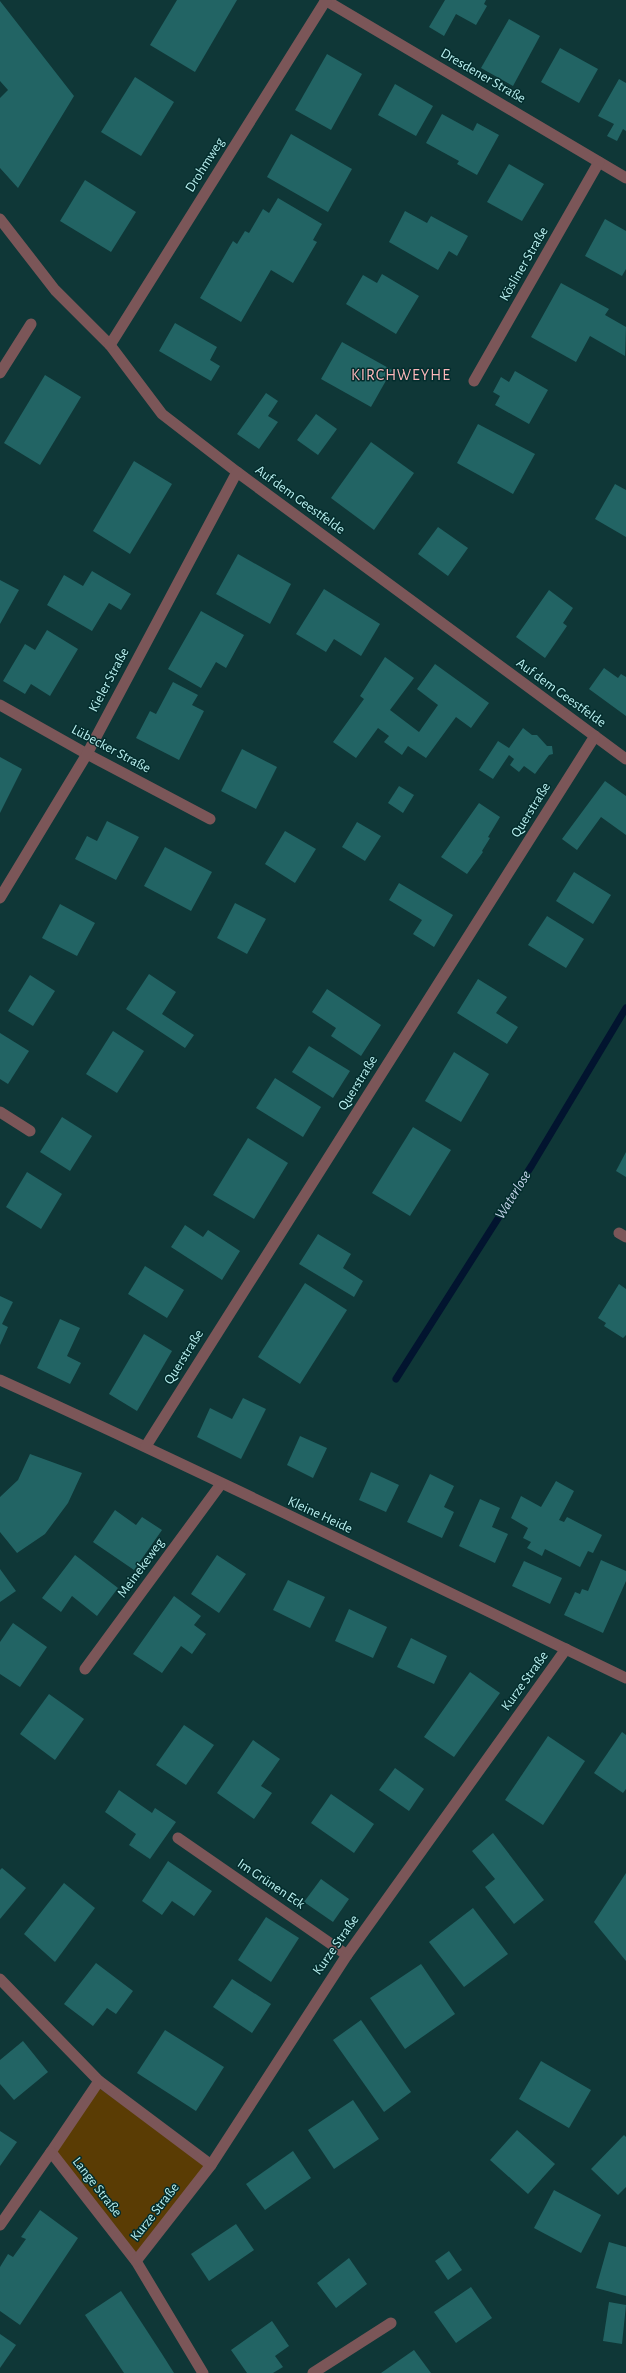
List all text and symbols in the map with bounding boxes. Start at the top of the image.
street label: Dresdener Straße [438,46,528,106]
street label: Drohmweg [183,135,227,195]
street label: Kösliner Straße [497,225,551,303]
district label: KIRCHWEYHE [351,367,451,383]
street label: Auf dem Geestfelde [253,463,347,537]
street label: Kieler Straße [86,646,132,714]
street label: Auf dem Geestfelde [514,656,608,730]
street label: Lübecker Straße [69,722,153,776]
street label: Querstraße [509,780,553,840]
street label: Querstraße [336,1053,380,1113]
water label: Waterlose [492,1168,534,1222]
street label: Querstraße [162,1327,206,1387]
street label: Kleine Heide [285,1494,355,1536]
street label: Meinekeweg [115,1536,167,1600]
street label: Kurze Straße [499,1649,551,1713]
street label: Im Grünen Eck [235,1856,308,1912]
street label: Kurze Straße [310,1913,362,1977]
street label: Lange Straße [70,2155,124,2219]
street label: Kurze Straße [128,2180,182,2244]

